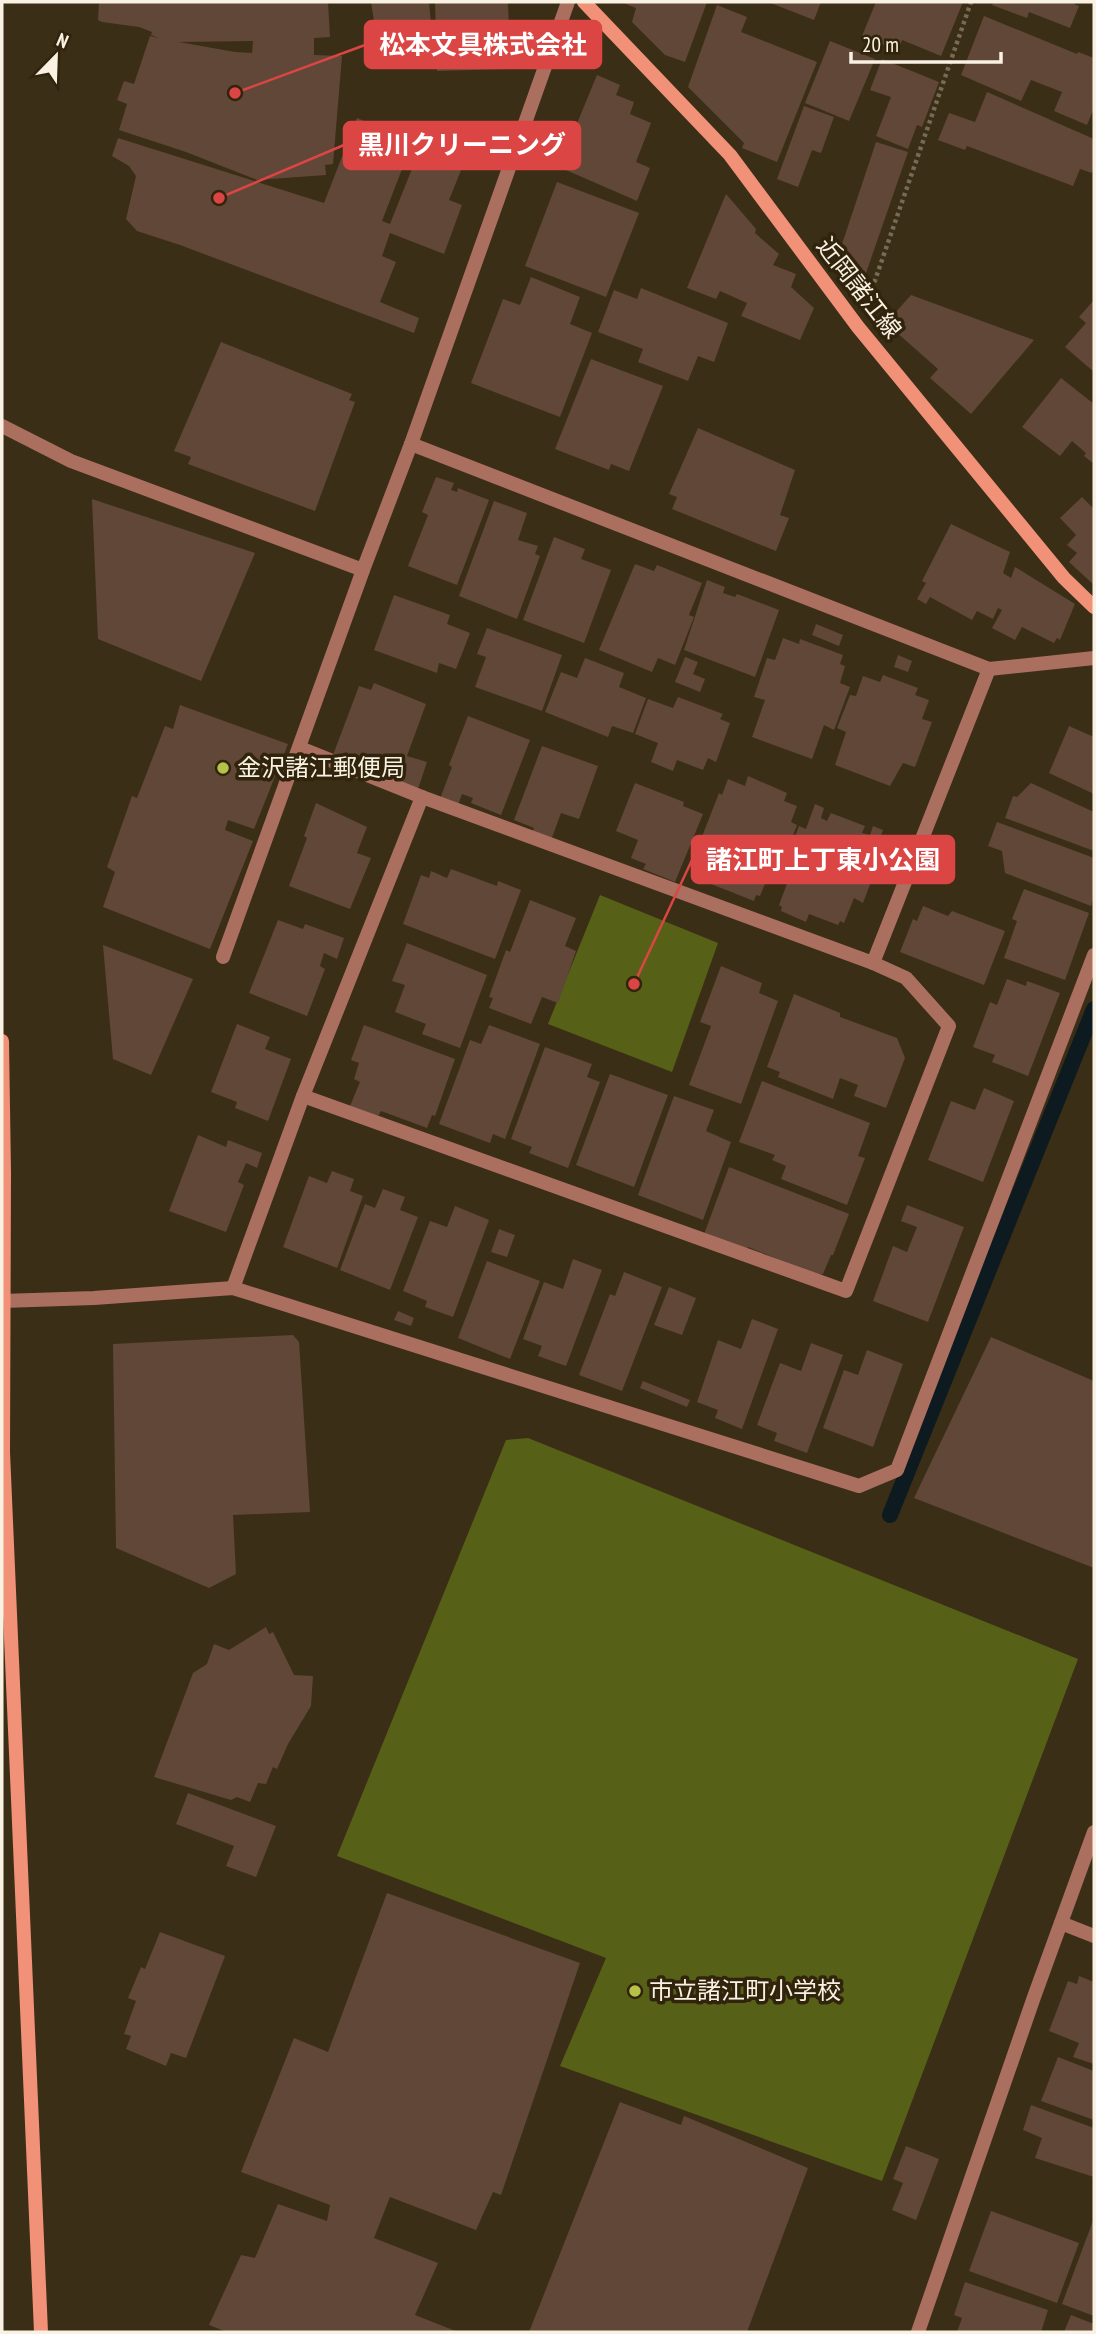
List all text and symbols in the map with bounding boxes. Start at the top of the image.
north arrow [21,21,91,91]
callout: 松本文具株式会社 [365,21,601,68]
scale bar [851,21,1002,65]
text: N [53,27,72,53]
text: 松本文具株式会社 [379,28,587,61]
text: 20 m [862,31,899,58]
callout: 黒川クリーニング [344,122,580,169]
text: 黒川クリーニング [358,128,566,161]
street label: 近岡諸江線 [810,231,909,345]
place label: 金沢諸江郵便局 [237,752,405,783]
marker: 金沢諸江郵便局 [215,760,231,776]
callout: 諸江町上丁東小公園 [692,836,954,883]
text: 諸江町上丁東小公園 [706,843,940,876]
place label: 市立諸江町小学校 [649,1975,841,2006]
marker: 市立諸江町小学校 [627,1983,643,1999]

